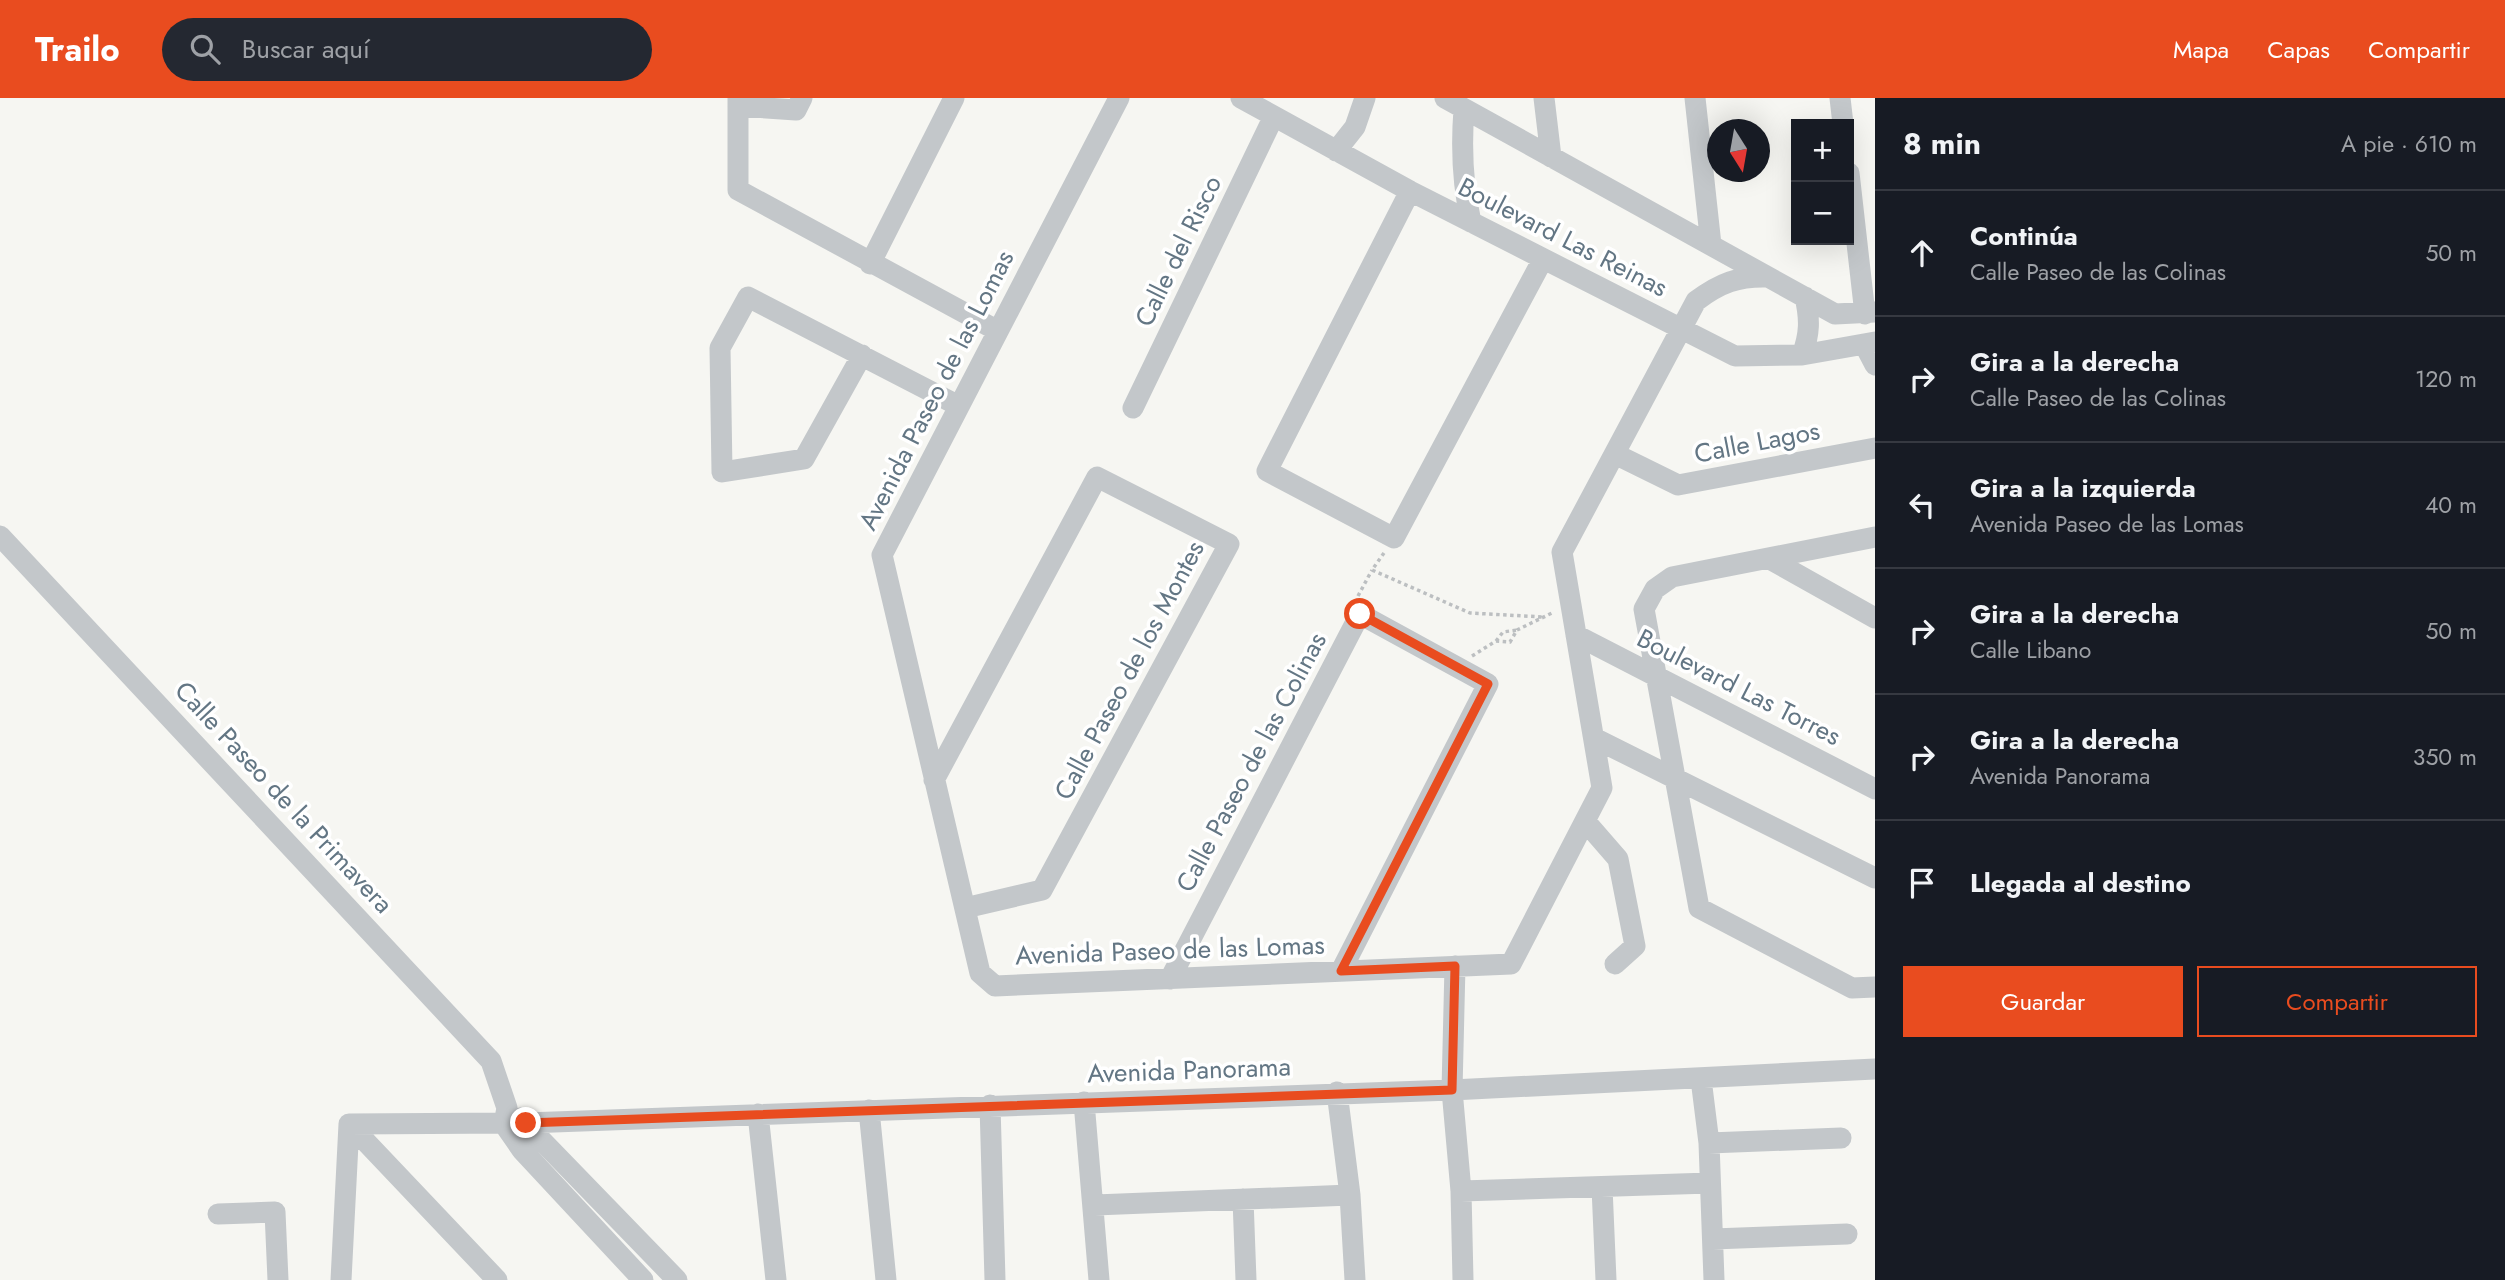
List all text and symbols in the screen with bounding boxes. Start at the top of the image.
search box [162,18,652,81]
text: Trailo [35,26,120,73]
icon: search [186,30,224,68]
text: Buscar aquí [242,30,370,68]
text: Mapa [2173,32,2229,67]
text: Capas [2267,32,2330,67]
text: Compartir [2368,32,2470,67]
north arrow [1707,119,1770,182]
map controls [1791,119,1854,245]
button: + [1791,119,1854,182]
text: 8 min [1903,122,1981,165]
text: A pie · 610 m [2341,127,2477,161]
street label: Boulevard Las Reinas [1452,168,1674,306]
street label: Calle del Risco [1125,169,1231,333]
button: − [1791,182,1854,245]
text: Continúa [1970,217,2078,255]
icon: ahead [1903,234,1941,272]
text: 50 m [2425,236,2477,270]
street label: Avenida Paseo de las Lomas [849,243,1023,537]
text: Calle Paseo de las Colinas [1970,255,2226,289]
text: Gira a la derecha [1970,343,2179,381]
icon: right [1903,360,1941,398]
text: 120 m [2415,362,2477,396]
text: Calle Paseo de las Colinas [1970,381,2226,415]
street label: Calle Lagos [1691,411,1823,473]
text: Gira a la izquierda [1970,469,2196,507]
icon: left [1903,486,1941,524]
text: 40 m [2425,488,2477,522]
text: Avenida Paseo de las Lomas [1970,507,2244,541]
street label: Calle Paseo de los Montes [1044,534,1214,806]
text: Gira a la derecha [1970,595,2179,633]
route start [1344,598,1375,629]
icon: right [1903,612,1941,650]
text: 50 m [2425,614,2477,648]
street label: Boulevard Las Torres [1630,619,1848,755]
street label: Calle Paseo de las Colinas [1166,625,1336,899]
text: Calle Libano [1970,633,2091,667]
street label: Calle Paseo de la Primavera [166,672,402,922]
text: Gira a la derecha [1970,721,2179,759]
icon: right [1903,738,1941,776]
text: 350 m [2413,740,2477,774]
text: Avenida Panorama [1970,759,2150,793]
icon: arrive [1903,864,1941,902]
text: Llegada al destino [1970,864,2191,902]
street label: Avenida Paseo de las Lomas [1015,926,1325,974]
button: Guardar [1903,966,2183,1037]
button: Compartir [2197,966,2477,1037]
street label: Avenida Panorama [1086,1047,1292,1093]
route end [510,1107,541,1138]

